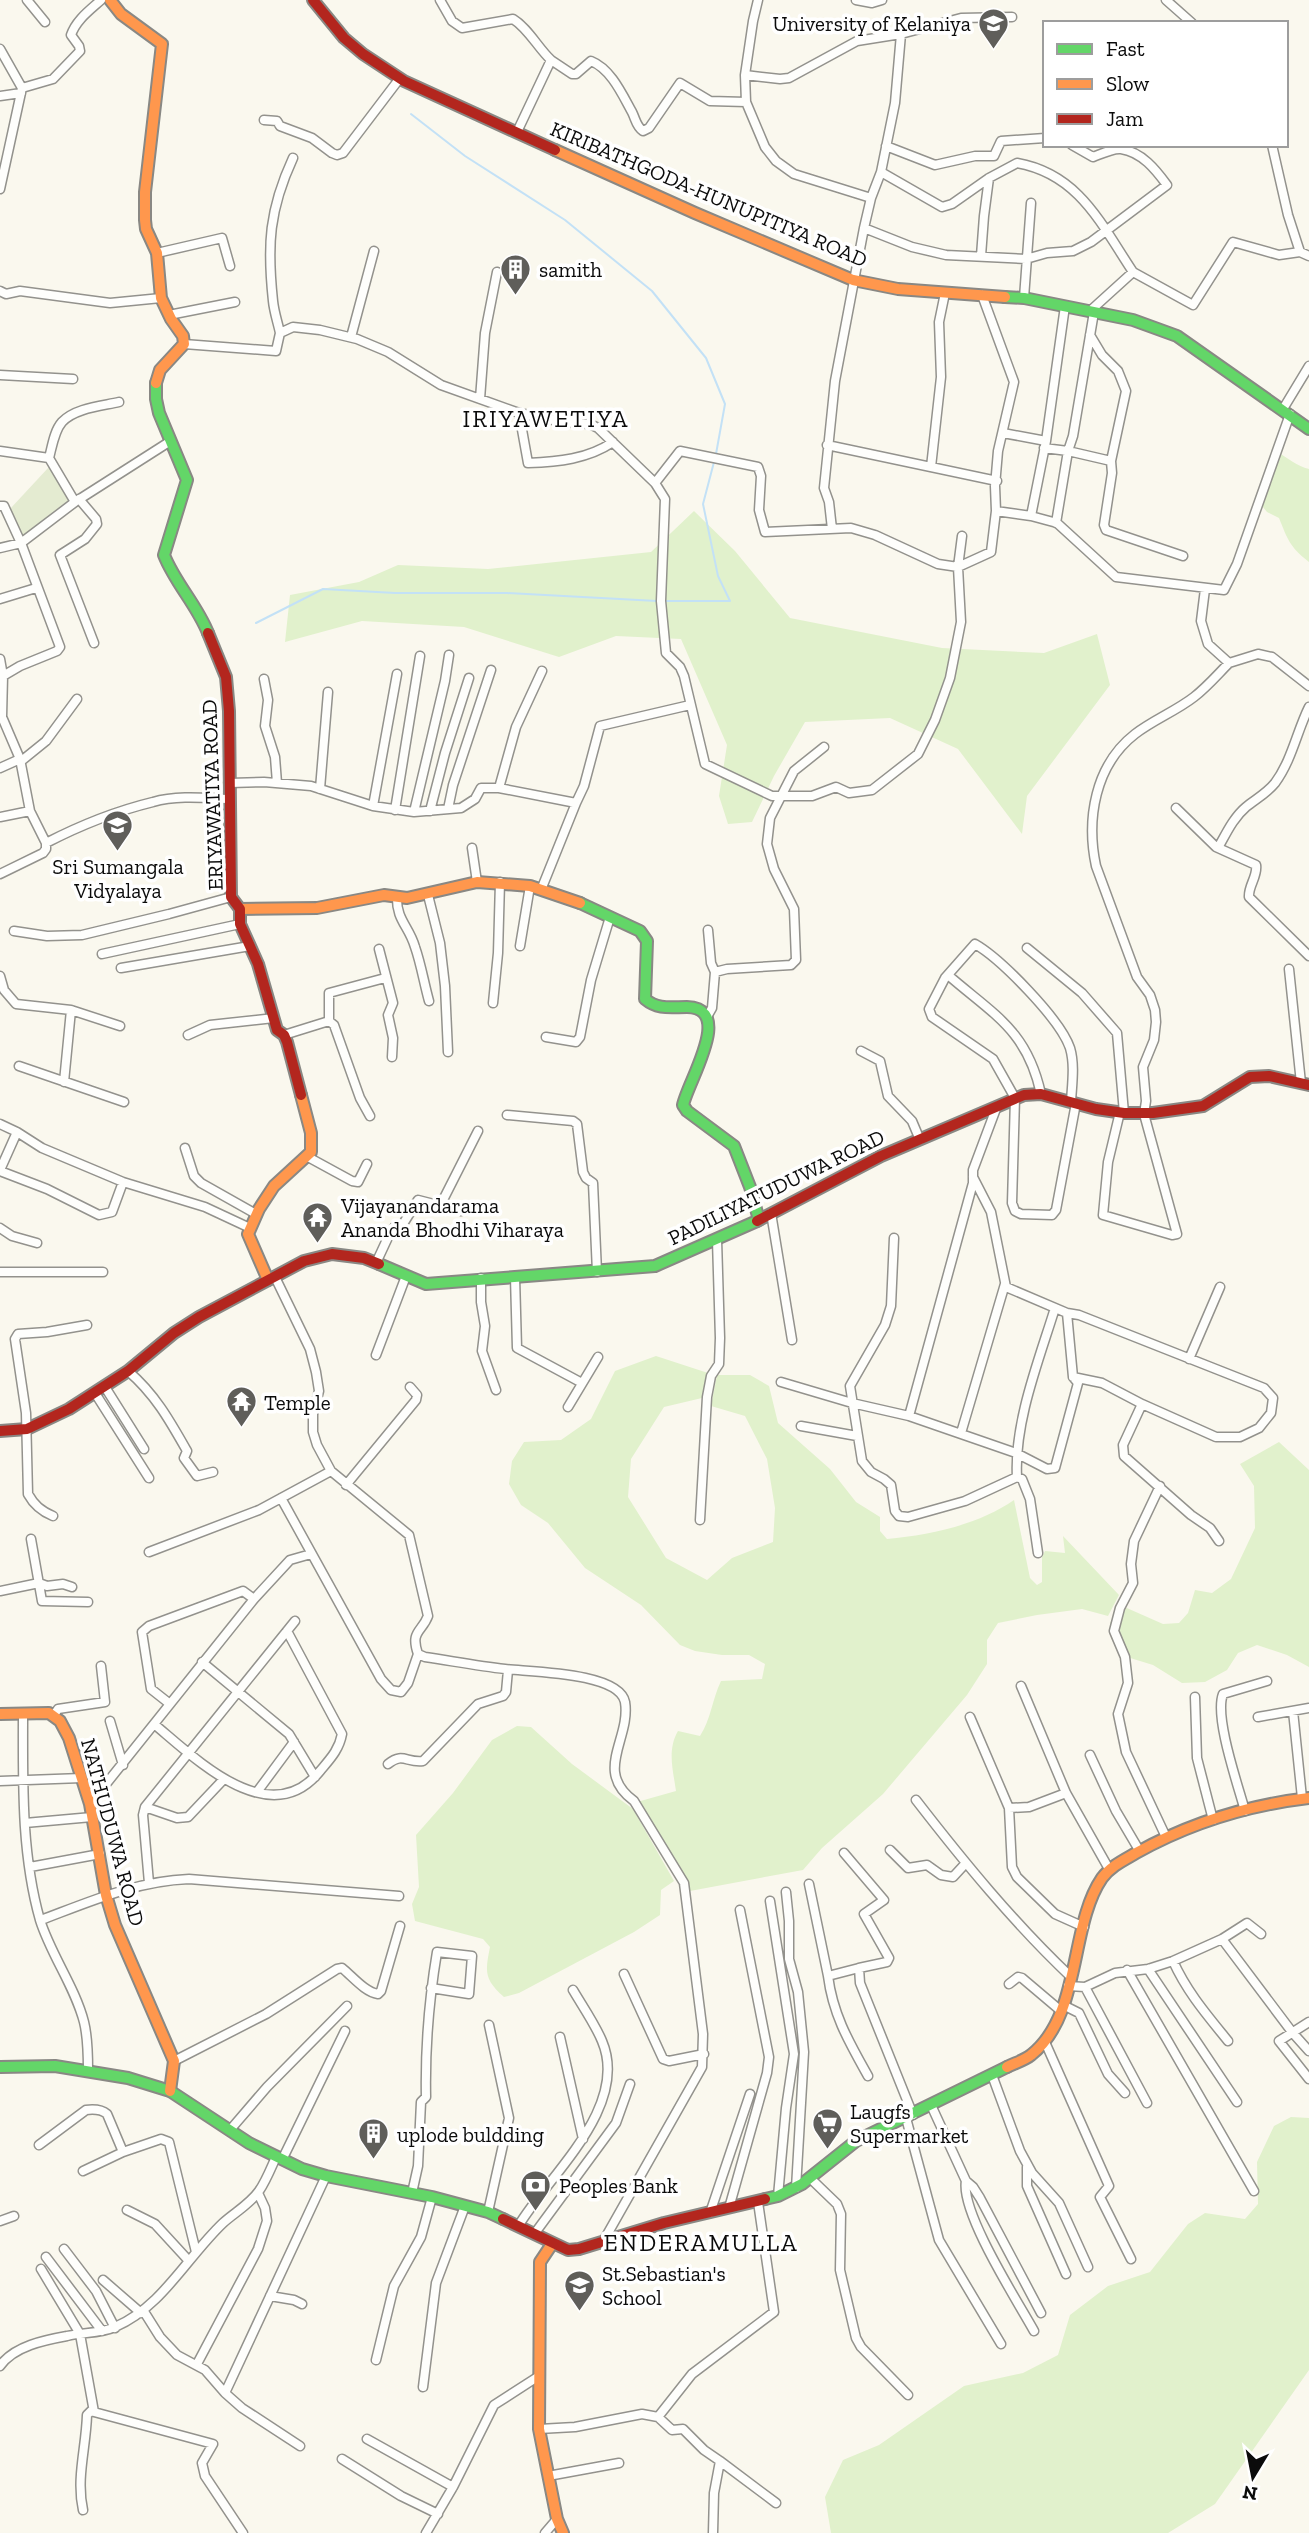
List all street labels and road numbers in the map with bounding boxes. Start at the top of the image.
street label: KIRIBATHGODA-HUNUPITIYA ROAD [547,116,871,272]
street label: ERIYAWATIYA ROAD [196,699,228,891]
street label: PADILIYATUDUWA ROAD [664,1124,888,1250]
street label: NATHUDUWA ROAD [76,1736,150,1928]

